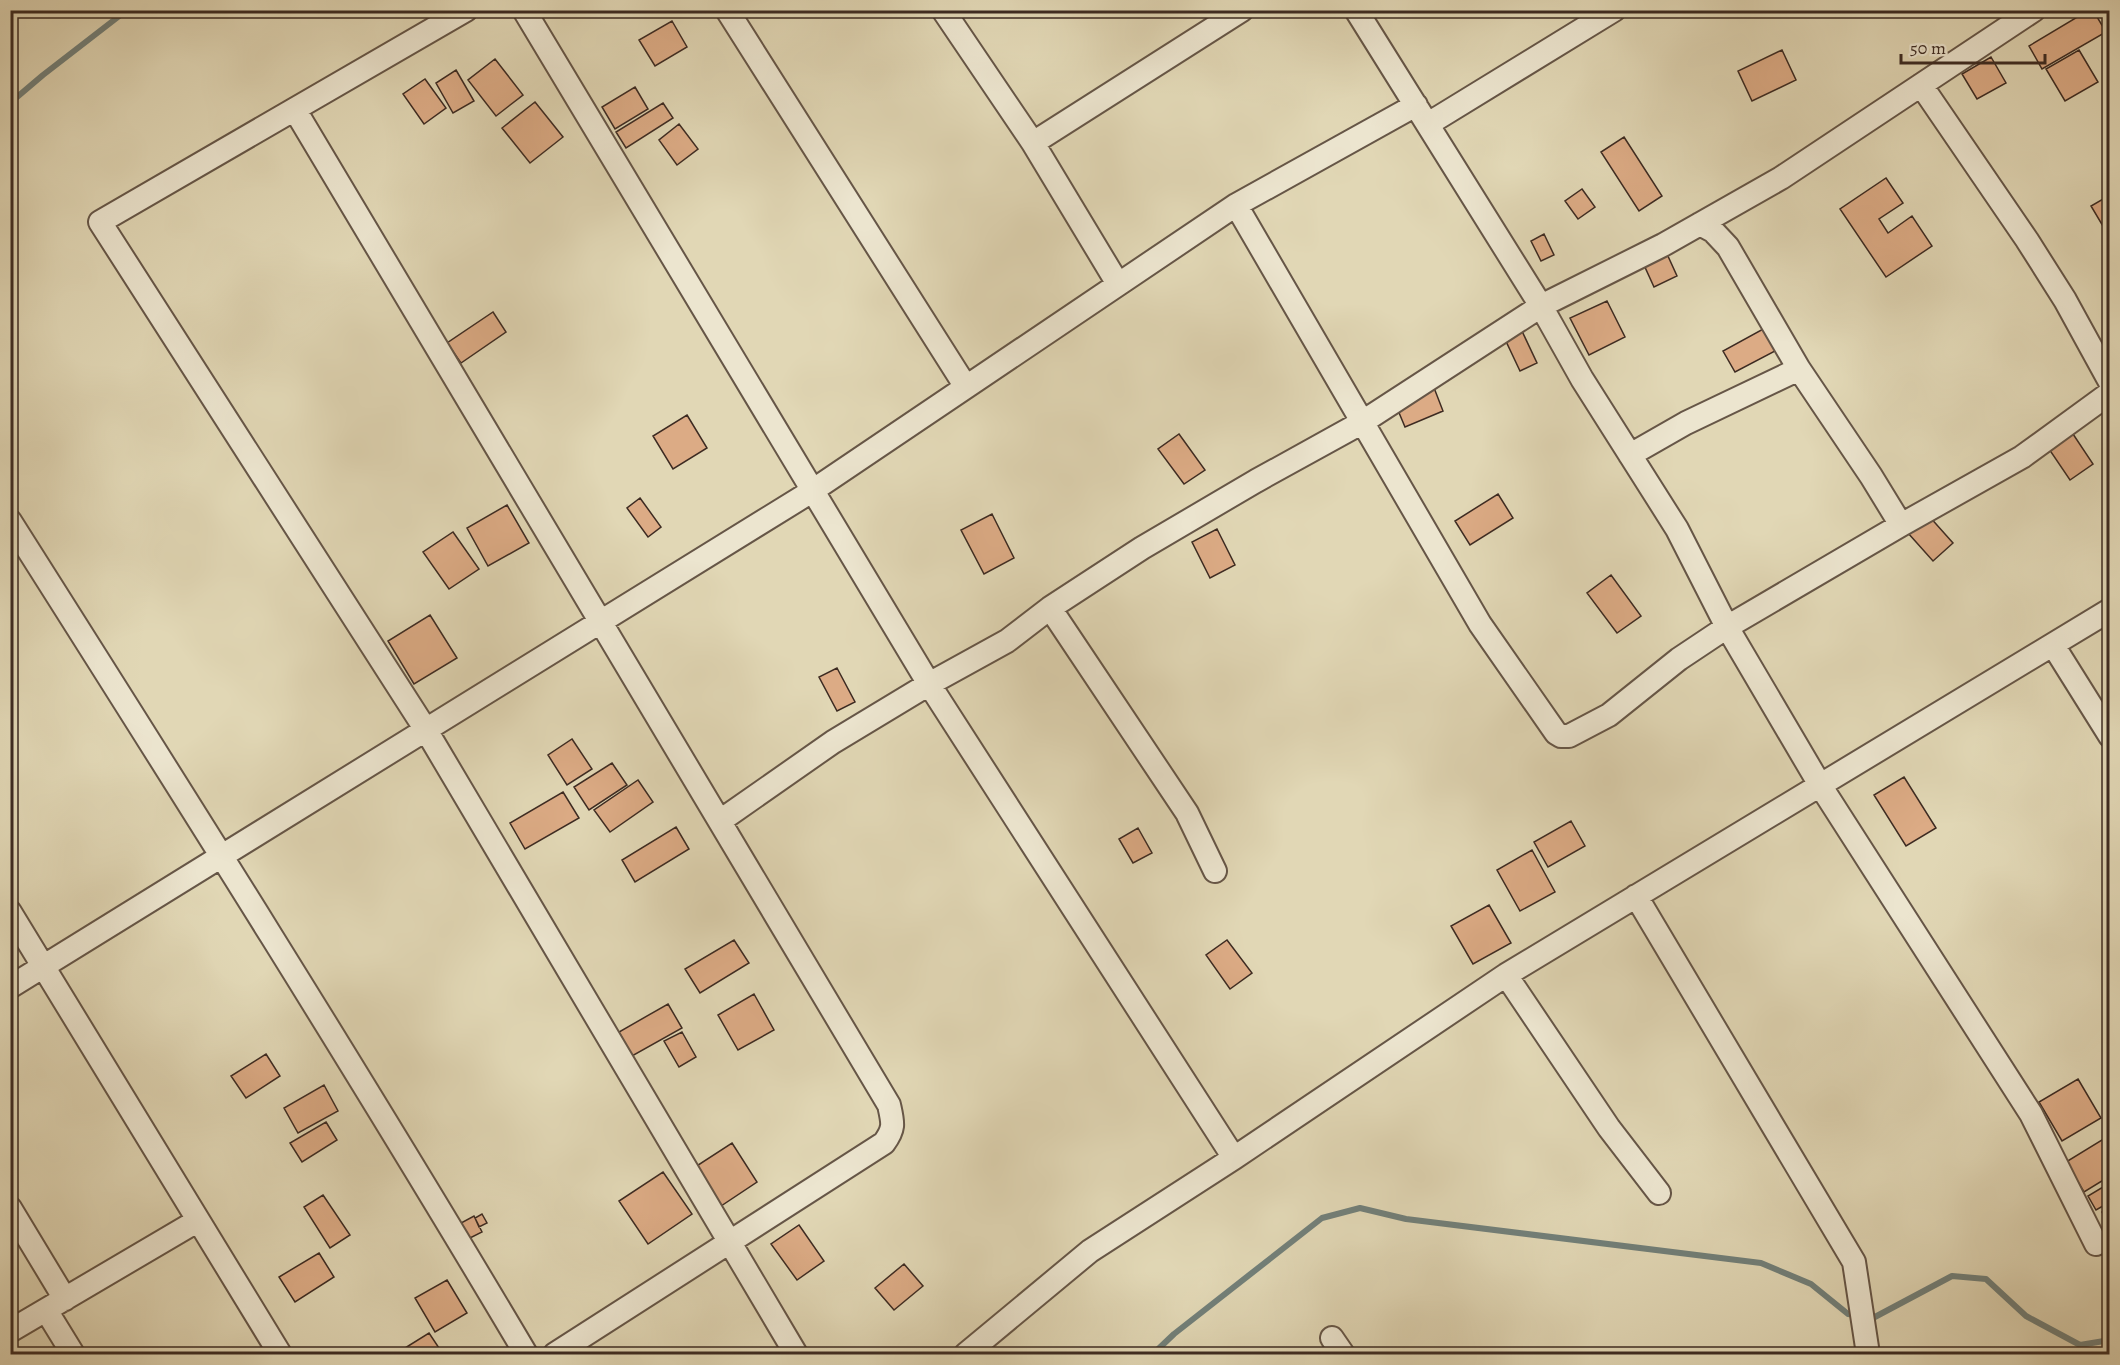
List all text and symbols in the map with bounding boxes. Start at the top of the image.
scale bar [1901,27,2045,65]
text: 50 m [1910,36,1946,60]

